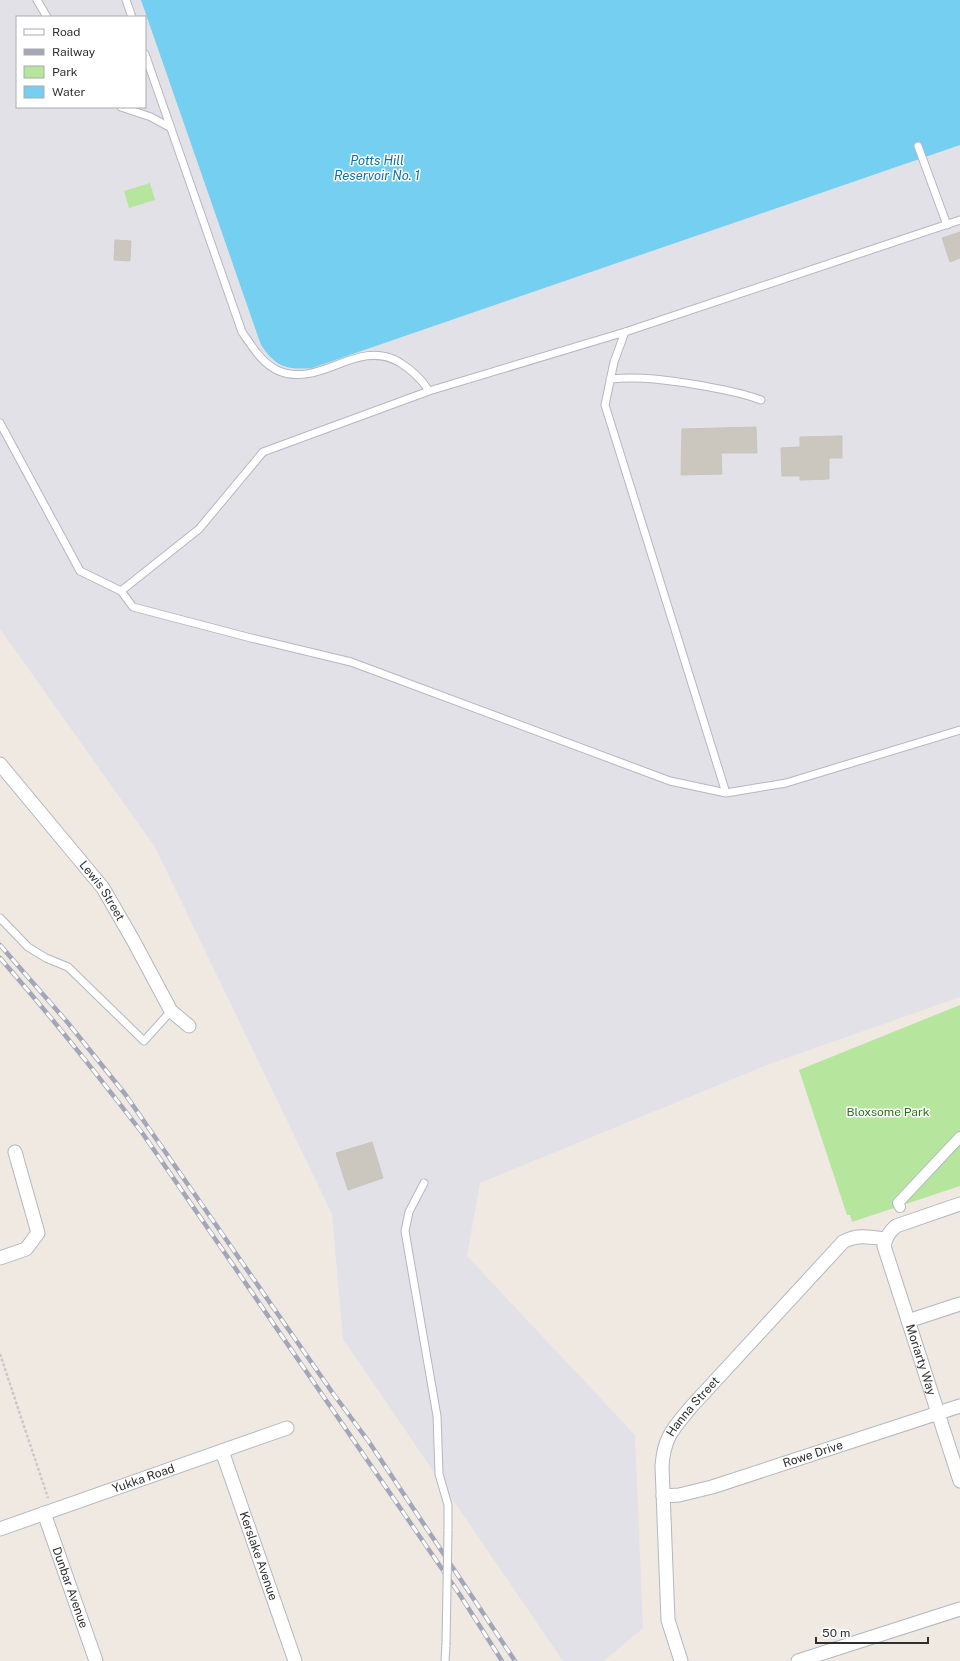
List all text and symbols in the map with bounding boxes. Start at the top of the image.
legend [16,16,146,108]
text: Road [52,25,80,39]
text: Railway [52,45,96,59]
text: Park [52,65,78,79]
text: Water [52,85,86,99]
water label: Potts Hill Reservoir No. 1 [334,153,420,183]
street label: Lewis Street [76,858,128,924]
park label: Bloxsome Park [847,1105,930,1119]
street label: Moriarty Way [903,1323,939,1397]
street label: Hanna Street [664,1374,723,1439]
street label: Rowe Drive [781,1438,845,1470]
street label: Yukka Road [110,1461,176,1496]
street label: Kerslake Avenue [237,1510,280,1602]
street label: Dunbar Avenue [50,1545,91,1630]
scale bar [816,1619,928,1645]
text: 50 m [822,1626,850,1640]

